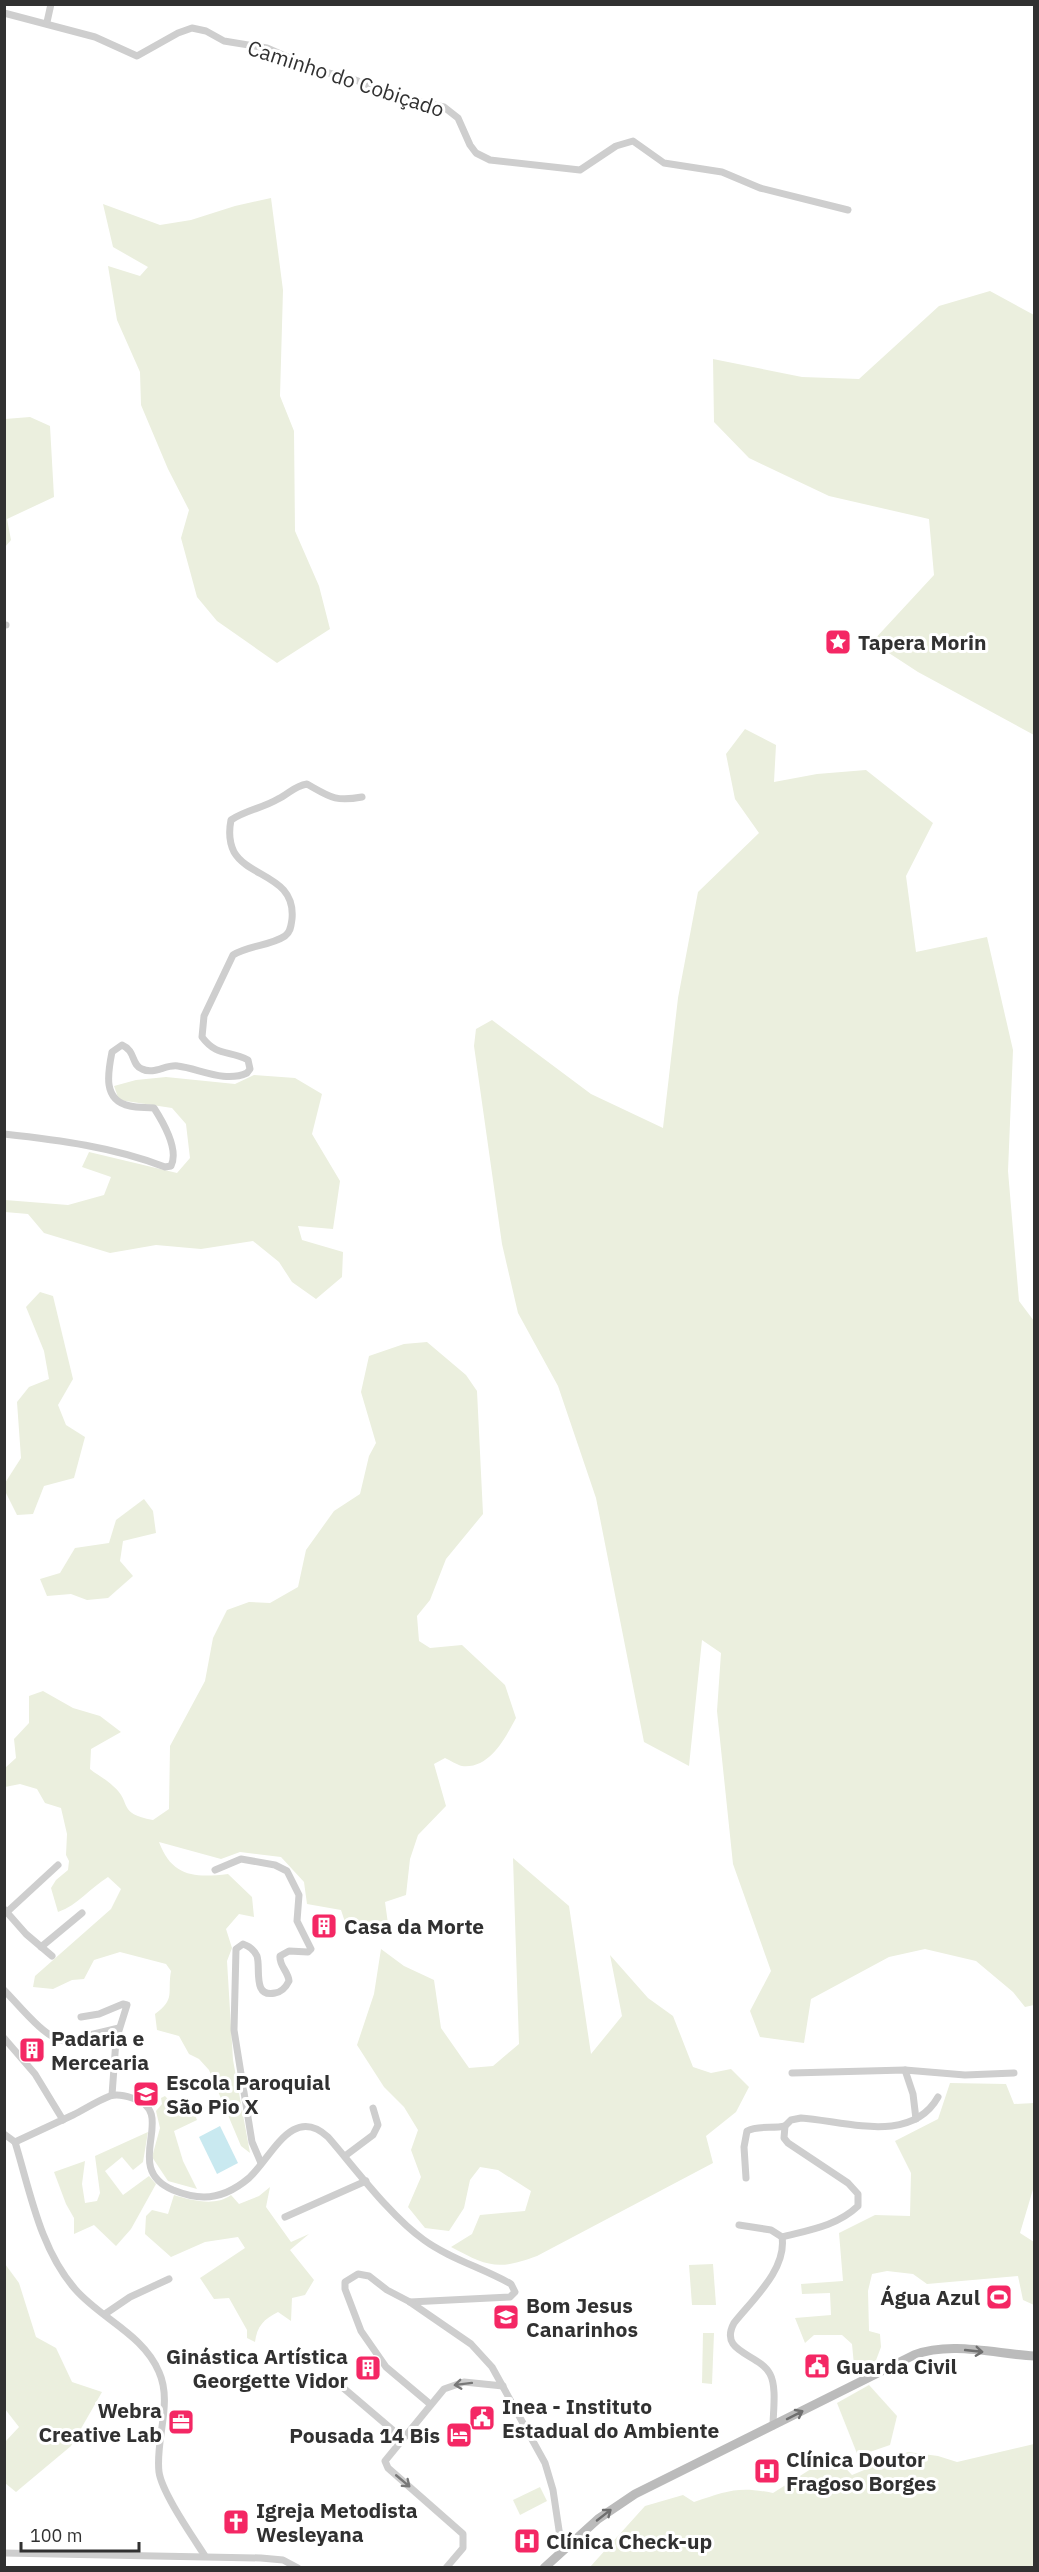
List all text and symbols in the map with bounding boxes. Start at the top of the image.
street label: Caminho do Cobiçado [244,33,448,123]
place icon: Tapera Morin [823,627,853,657]
place label: Tapera Morin [858,628,986,656]
building icon: Casa da Morte [309,1911,339,1941]
place label: Casa da Morte [344,1912,484,1940]
place label: Padaria e Mercearia [51,2024,149,2076]
building icon: Padaria e Mercearia [17,2035,47,2065]
place label: Escola Paroquial São Pio X [166,2068,330,2120]
school or university icon: Escola Paroquial São Pio X [131,2079,161,2109]
sports icon: Água Azul [984,2282,1014,2312]
place label: Água Azul [880,2283,980,2311]
place label: Bom Jesus Canarinhos [526,2291,638,2343]
school or university icon: Bom Jesus Canarinhos [491,2302,521,2332]
place label: Ginástica Artística Georgette Vidor [166,2342,349,2394]
one-way arrow [964,2346,984,2357]
public building icon: Guarda Civil [802,2351,832,2381]
place label: Guarda Civil [836,2352,957,2380]
building icon: Ginástica Artística Georgette Vidor [353,2353,383,2383]
one-way arrow [454,2378,473,2389]
place label: Inea - Instituto Estadual do Ambiente [502,2392,719,2444]
place label: Webra Creative Lab [38,2396,162,2448]
public building icon: Inea - Instituto Estadual do Ambiente [467,2403,497,2433]
office icon: Webra Creative Lab [166,2407,196,2437]
one-way arrow [785,2409,803,2421]
hotel icon: Pousada 14 Bis [444,2420,474,2450]
place label: Pousada 14 Bis [289,2421,440,2449]
place label: Clínica Doutor Fragoso Borges [786,2445,936,2497]
hospital icon: Clínica Doutor Fragoso Borges [752,2456,782,2486]
one-way arrow [395,2474,410,2488]
place label: Igreja Metodista Wesleyana [256,2496,418,2548]
church icon: Igreja Metodista Wesleyana [221,2507,251,2537]
one-way arrow [595,2509,611,2522]
scale bar [21,2515,140,2553]
text: 100 m [30,2524,82,2547]
hospital icon: Clínica Check-up [512,2526,542,2556]
place label: Clínica Check-up [546,2527,712,2555]

